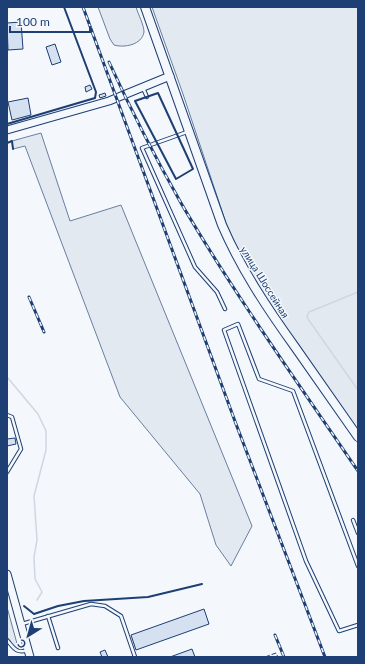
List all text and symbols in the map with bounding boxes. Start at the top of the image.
scale bar [10,8,90,34]
text: 100 m [16,14,50,29]
street label: улица Шоссейная [238,244,292,320]
north arrow [8,616,48,656]
text: С [14,637,29,652]

